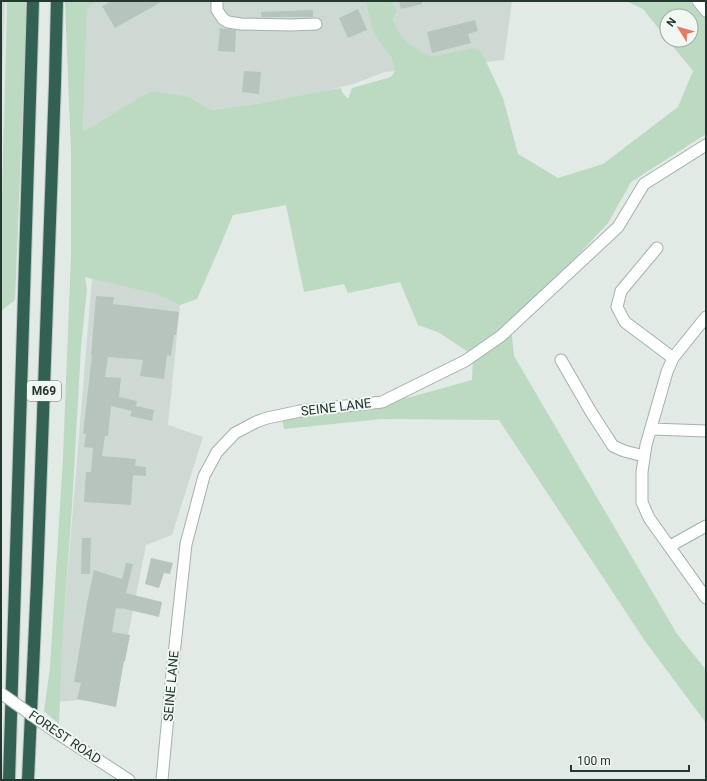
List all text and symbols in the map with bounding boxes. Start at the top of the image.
north arrow [659,8,699,48]
text: N [664,15,679,29]
road number: M69 [27,381,61,401]
street label: SEINE LANE [300,395,372,419]
street label: SEINE LANE [160,650,182,722]
street label: FOREST ROAD [26,707,104,767]
scale bar [571,747,689,773]
text: 100 m [577,754,611,768]

